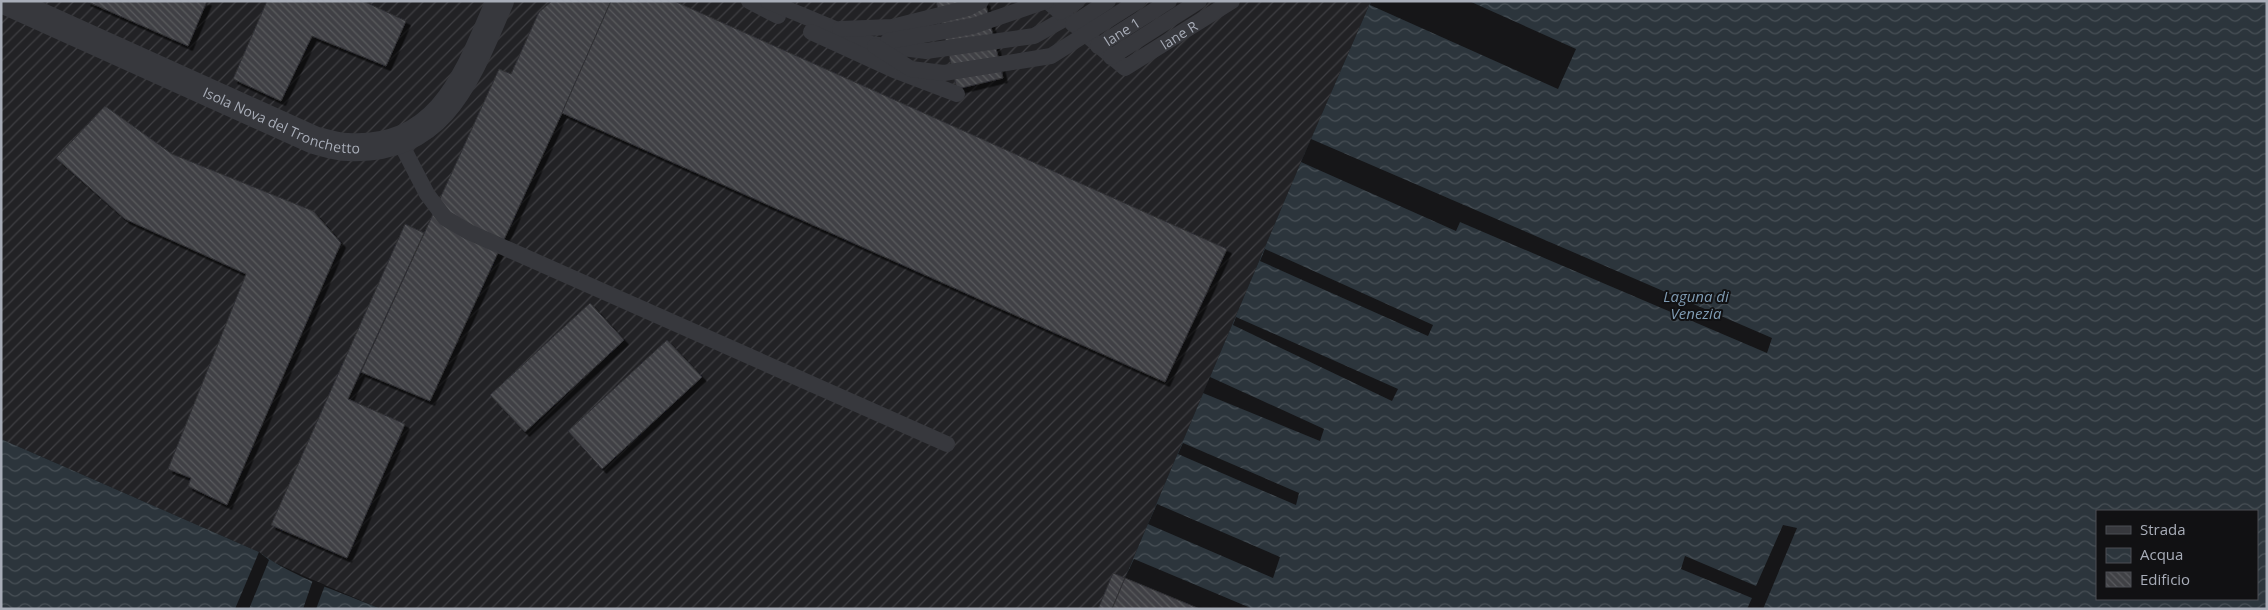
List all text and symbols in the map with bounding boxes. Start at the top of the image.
street label: lane 1 [1100,12,1143,50]
street label: lane R [1157,16,1201,53]
street label: Isola Nova del Tronchetto [200,82,360,157]
water label: Laguna di Venezia [1663,286,1729,323]
legend [2096,510,2258,600]
text: Strada [2140,519,2186,539]
text: Acqua [2140,544,2183,564]
text: Edificio [2140,569,2190,589]

